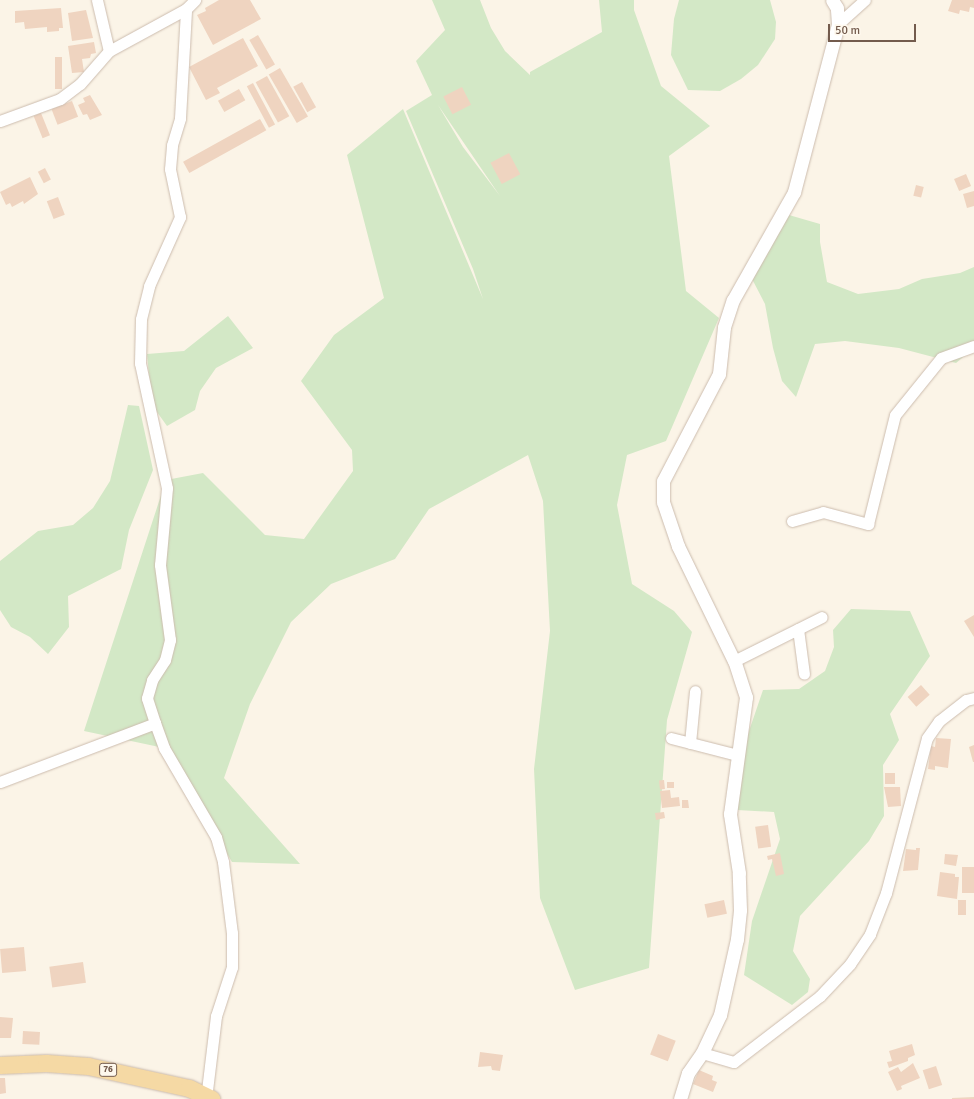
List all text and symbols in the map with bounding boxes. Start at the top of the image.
scale bar [830,16,918,42]
text: 50 m [835,23,860,38]
road number: 76 [99,1063,117,1077]

